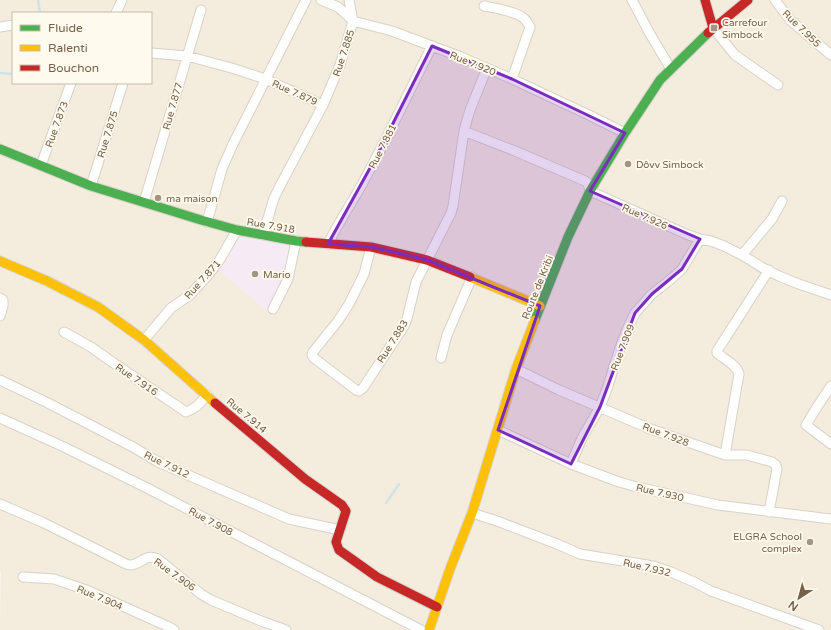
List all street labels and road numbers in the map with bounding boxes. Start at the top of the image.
street label: Rue 7.955 [780,7,823,50]
street label: Rue 7.885 [331,28,357,78]
street label: Rue 7.920 [448,49,497,79]
street label: Rue 7.879 [270,78,319,108]
street label: Rue 7.877 [160,81,185,131]
street label: Rue 7.873 [43,99,71,149]
street label: Rue 7.875 [95,109,121,159]
street label: Rue 7.881 [367,122,399,171]
street label: Rue 7.926 [620,202,669,232]
street label: Rue 7.918 [246,216,296,236]
street label: Route de Kribi [520,254,556,321]
street label: Rue 7.871 [182,258,223,302]
street label: Rue 7.883 [375,318,411,365]
street label: Rue 7.909 [609,322,637,372]
street label: Rue 7.916 [113,361,160,398]
street label: Rue 7.914 [224,396,269,436]
street label: Rue 7.928 [641,421,691,449]
street label: Rue 7.912 [142,449,191,481]
street label: Rue 7.930 [635,482,685,504]
street label: Rue 7.908 [186,505,235,539]
street label: Rue 7.906 [151,556,198,594]
street label: Rue 7.932 [622,557,672,579]
street label: Rue 7.904 [75,583,124,613]

